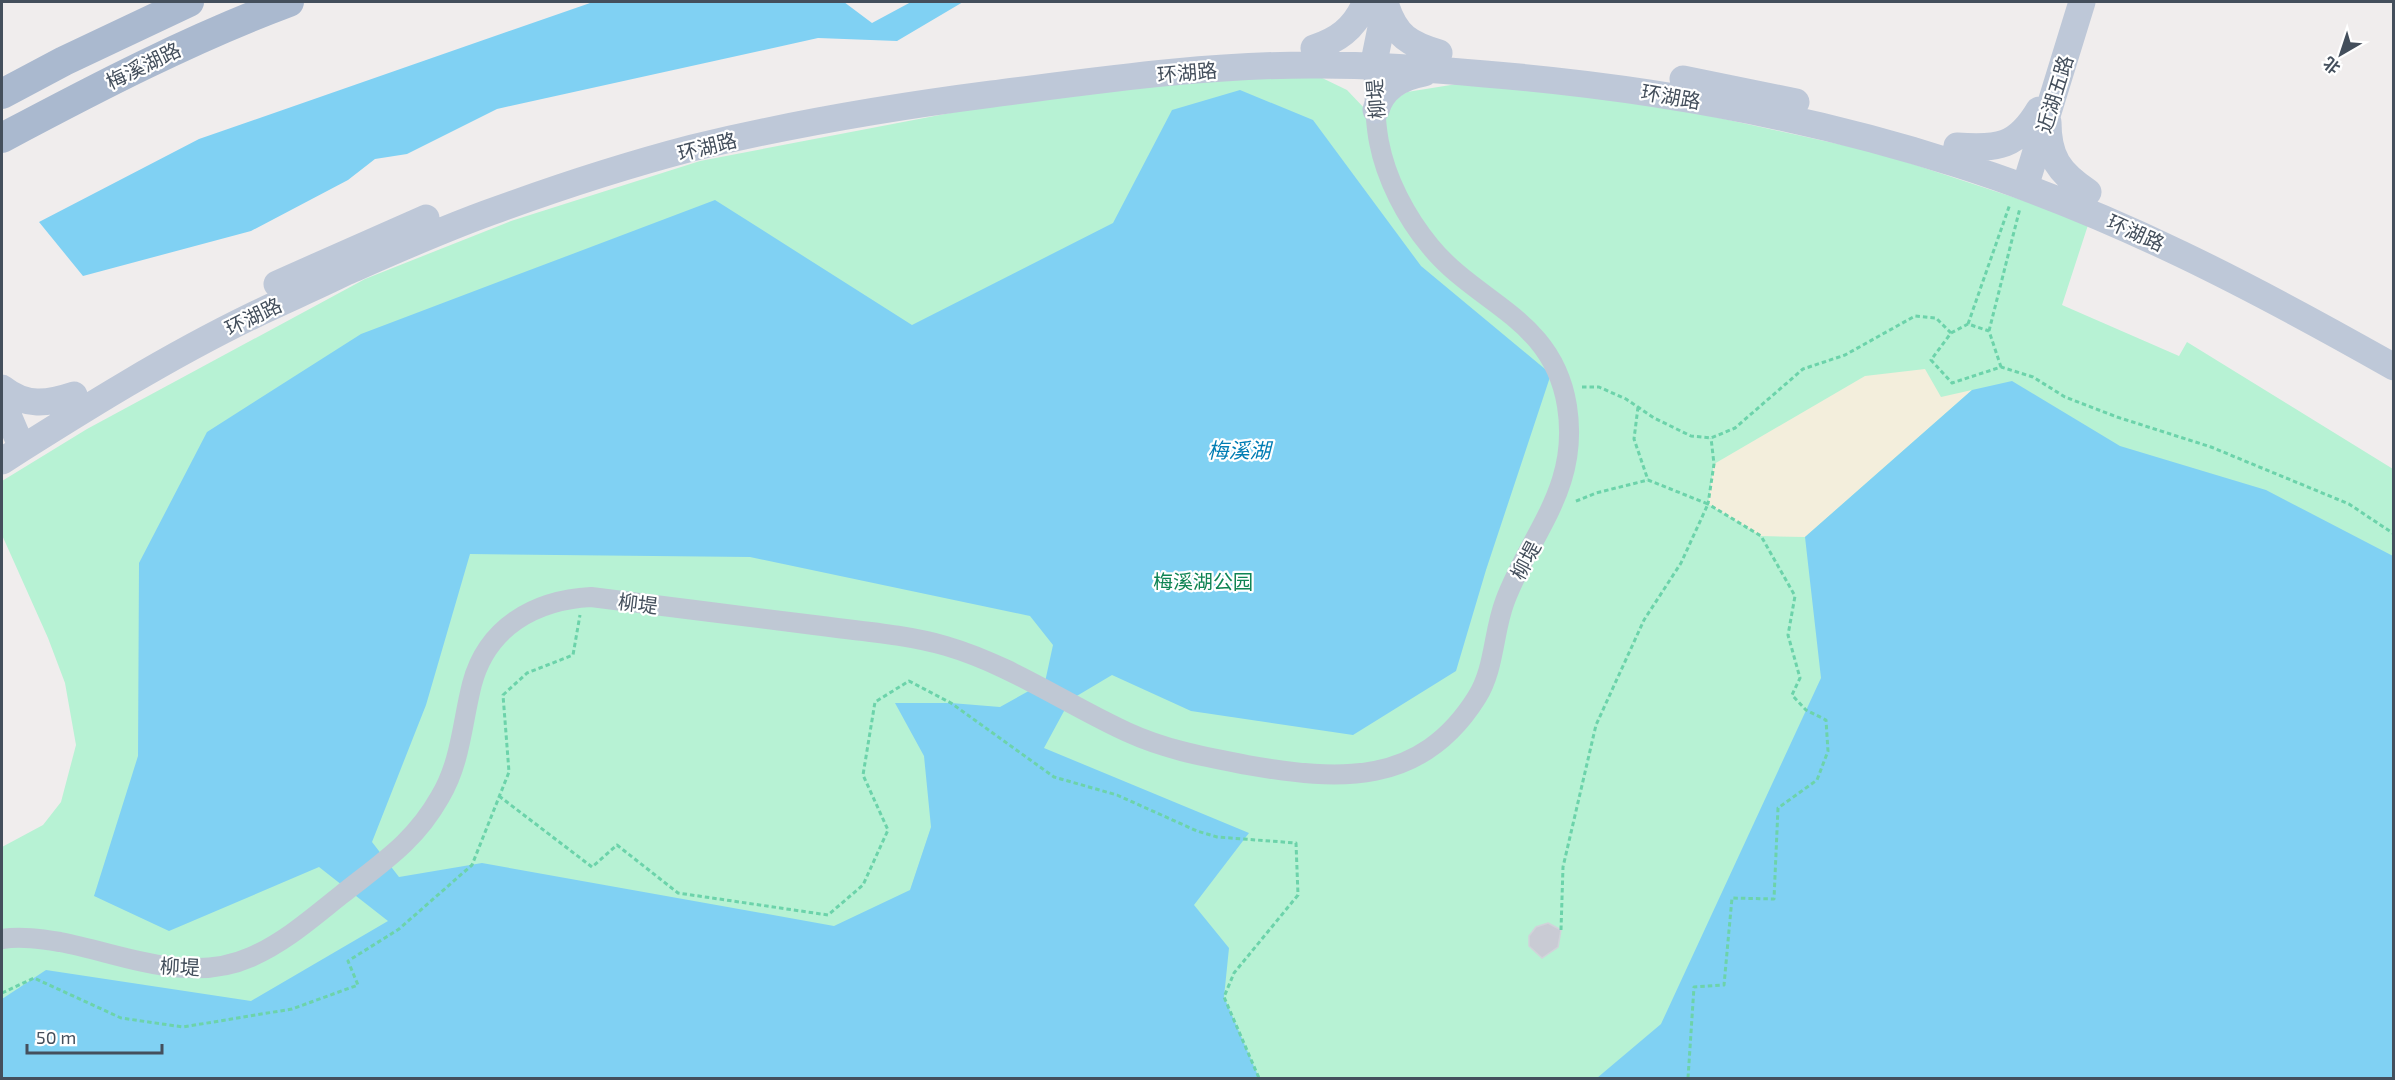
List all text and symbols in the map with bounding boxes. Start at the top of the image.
north arrow [2311,24,2371,84]
street label: 梅溪湖路 [102,37,184,93]
street label: 近湖五路 [2031,52,2077,136]
text: 北 [2319,54,2343,78]
street label: 环湖路 [1156,57,1218,87]
street label: 柳堤 [1362,78,1388,120]
street label: 环湖路 [1639,79,1703,113]
street label: 环湖路 [675,127,739,165]
street label: 环湖路 [2104,209,2168,255]
street label: 环湖路 [221,292,285,340]
water label: 梅溪湖 [1208,437,1273,462]
street label: 柳堤 [1505,537,1545,583]
park label: 梅溪湖公园 [1153,569,1253,593]
street label: 柳堤 [617,589,659,617]
street label: 柳堤 [159,953,201,979]
scale bar [27,1017,162,1055]
text: 50 m [36,1026,76,1048]

